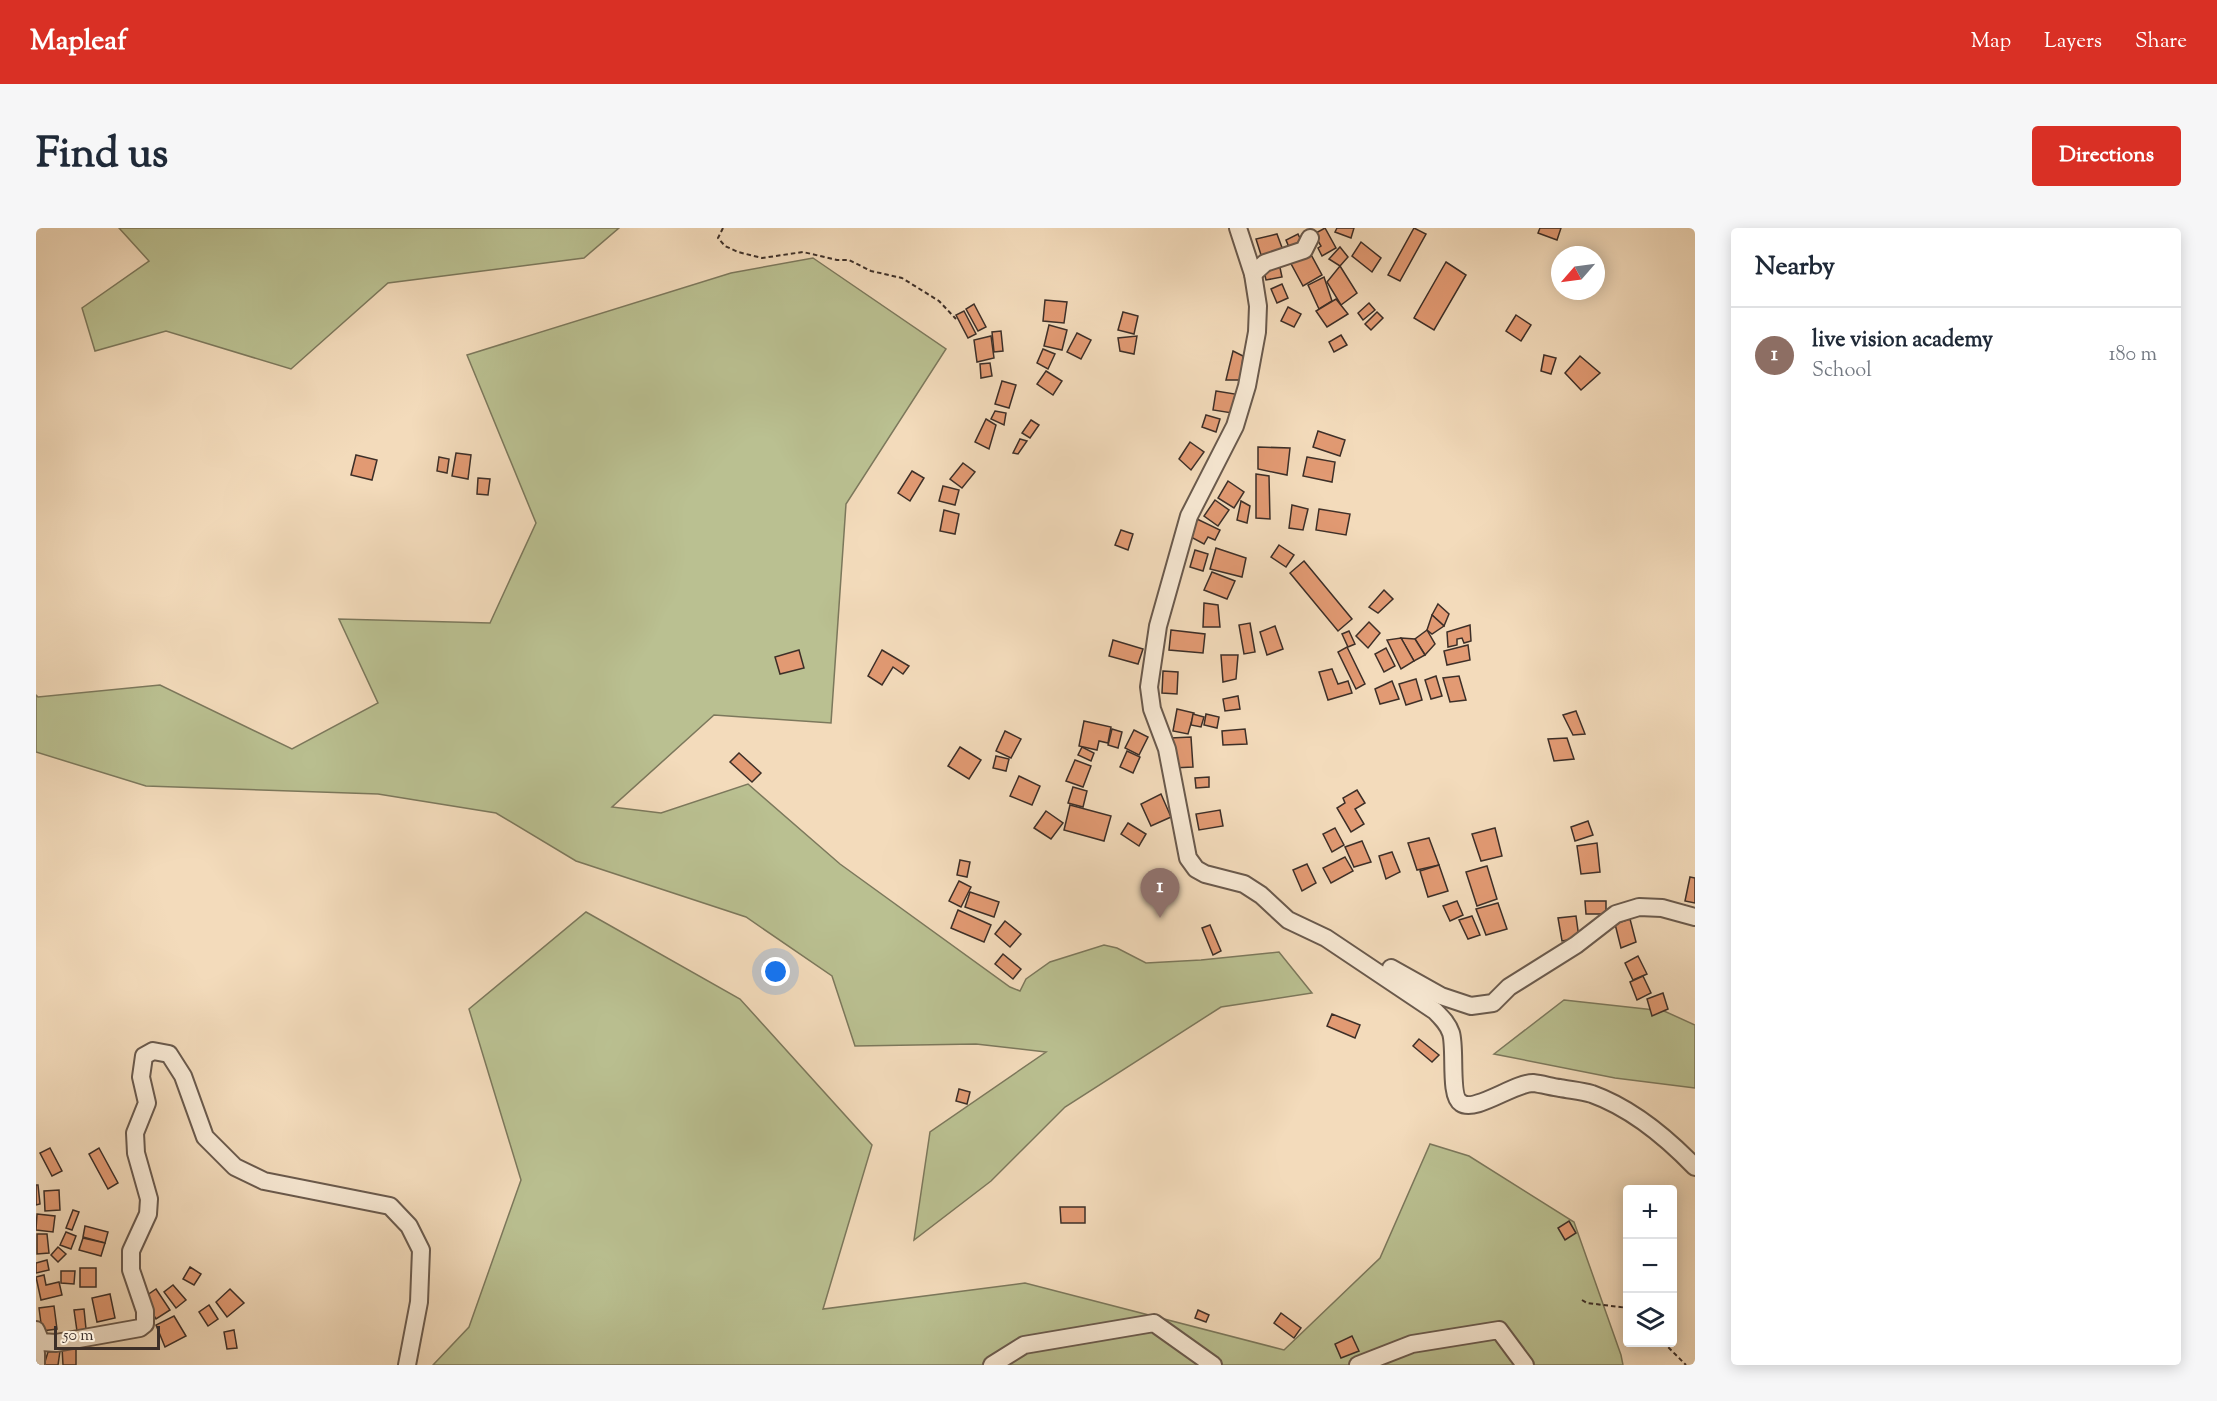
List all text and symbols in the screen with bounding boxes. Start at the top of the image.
text: Mapleaf [30,22,127,62]
text: Map [1971,27,2011,57]
text: Layers [2044,27,2102,57]
text: Share [2135,27,2187,57]
text: Find us [36,126,168,186]
button: Directions [2032,126,2181,186]
north arrow [1551,246,1605,300]
text: Nearby [1755,249,1835,286]
text: live vision academy [1812,325,1993,357]
text: 1 [1771,341,1778,370]
text: 180 m [2109,341,2157,370]
text: School [1812,357,1872,386]
pin: 1 [1140,868,1180,918]
your location [761,957,790,986]
map controls [1623,1185,1677,1347]
button: + [1623,1185,1677,1239]
button: − [1623,1239,1677,1293]
button: layers [1623,1293,1677,1347]
scale bar [54,1323,160,1350]
text: 50 m [63,1325,94,1348]

